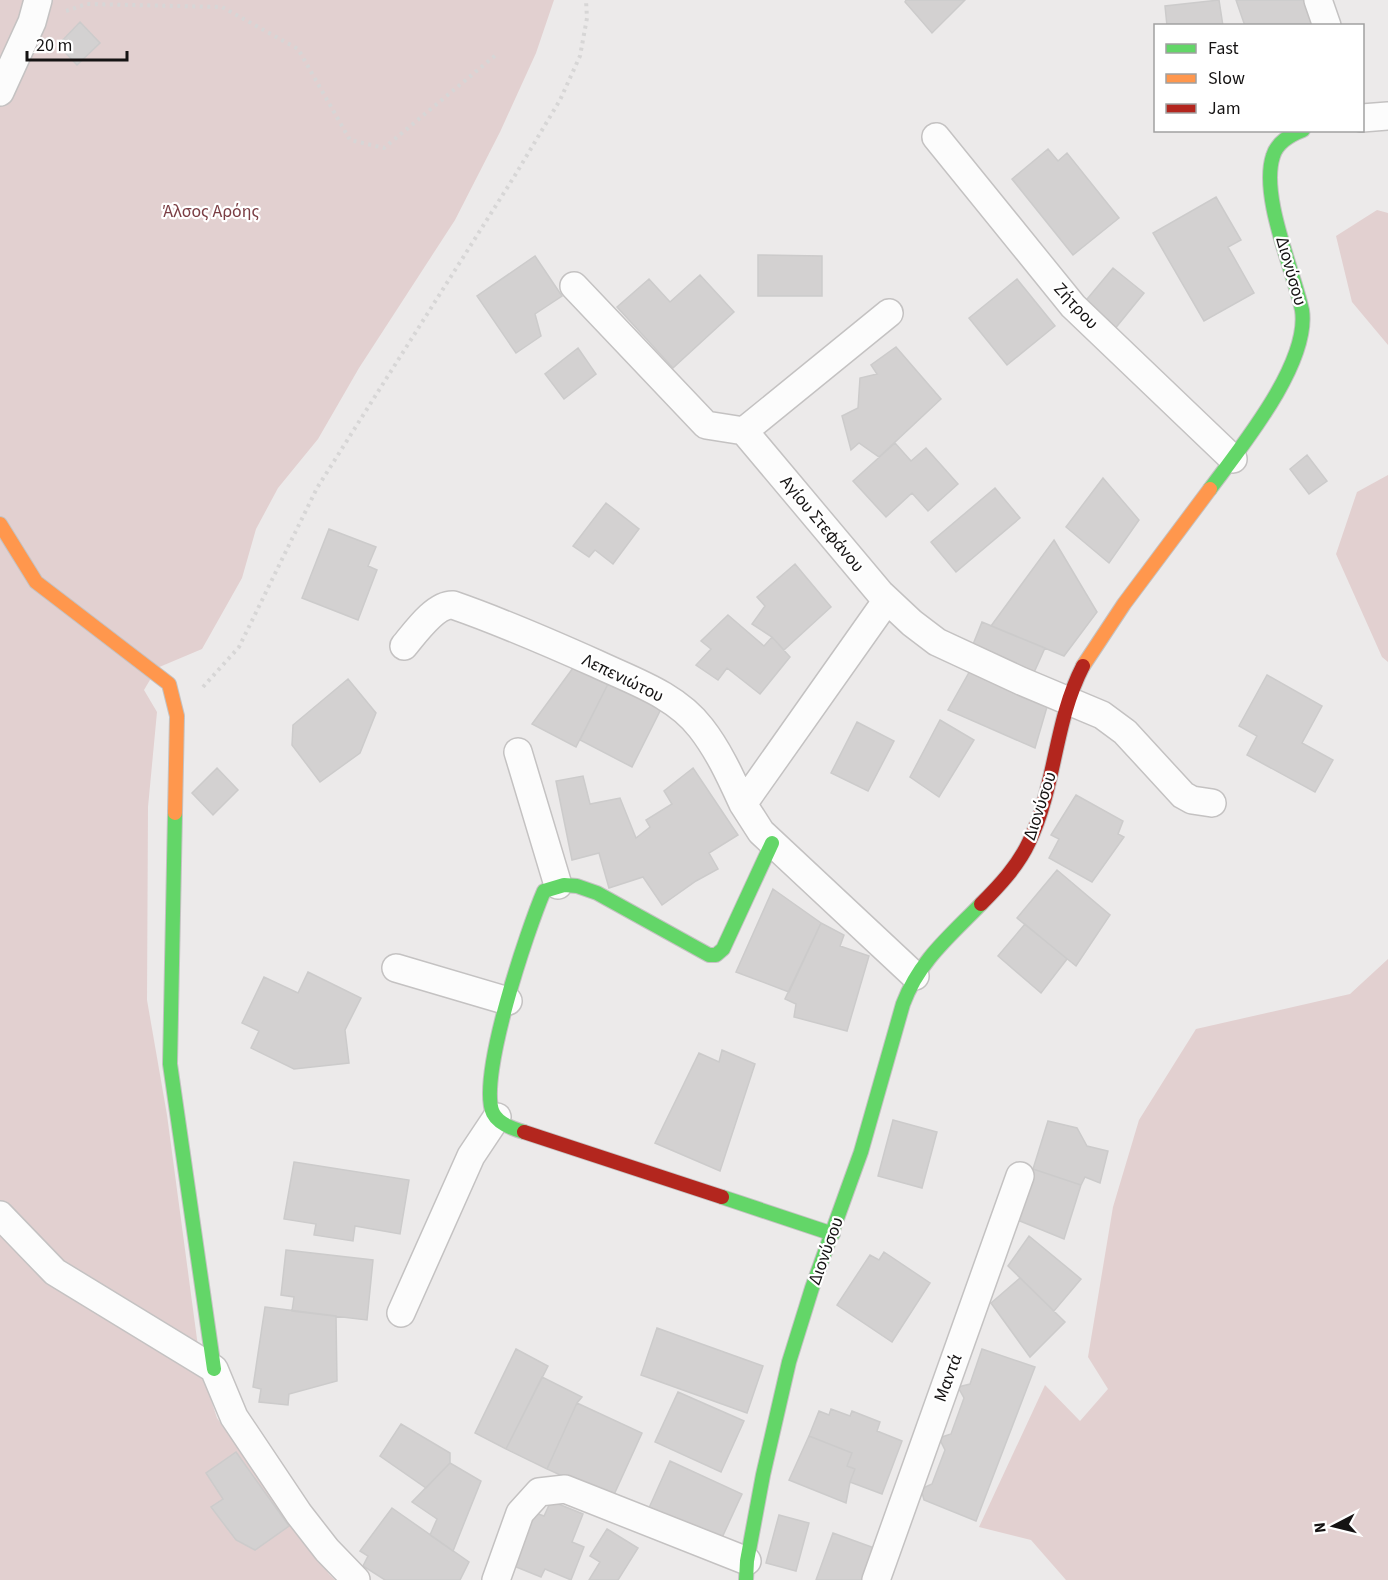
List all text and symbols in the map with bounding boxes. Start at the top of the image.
scale bar [27,24,128,62]
legend [1154,24,1364,132]
text: 20 m [36,33,72,58]
text: Fast [1208,36,1239,61]
text: Slow [1208,66,1245,91]
text: Jam [1208,96,1241,121]
park label: Άλσος Αρόης [163,199,259,224]
street label: Διονύσου [1269,234,1313,308]
street label: Ζήτρου [1048,277,1104,335]
street label: Αγίου Στεφάνου [774,470,870,578]
street label: Λεπενιώτου [578,647,668,709]
street label: Διονύσου [1017,769,1063,843]
street label: Διονύσου [802,1214,850,1288]
street label: Μαντά [928,1351,968,1405]
north arrow [1304,1496,1364,1556]
text: N [1309,1521,1332,1534]

